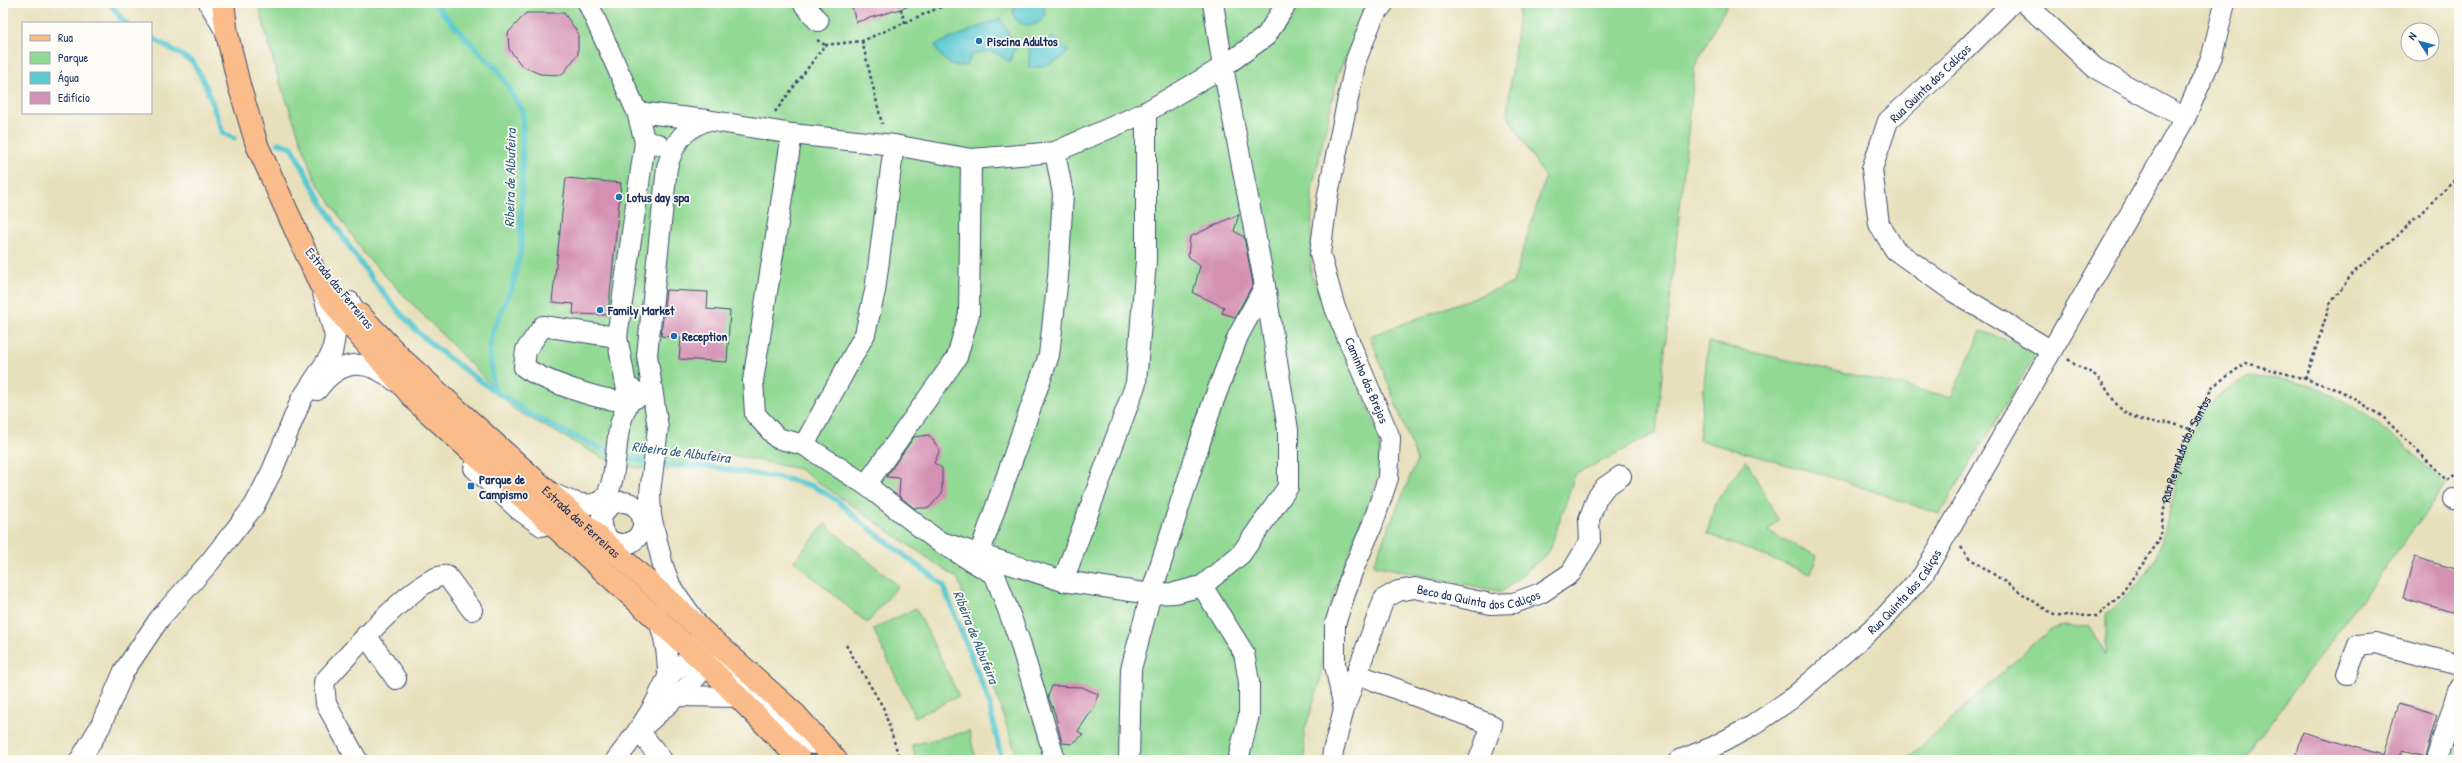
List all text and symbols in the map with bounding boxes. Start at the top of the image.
legend [22,22,152,114]
north arrow [2400,22,2440,62]
text: Rua [58,29,73,46]
text: N [2405,30,2419,43]
place label: Piscina Adultos [987,32,1058,50]
marker: Piscina Adultos [974,36,984,46]
street label: Rua Quinta dos Caliços [1885,40,1975,126]
text: Parque [58,49,88,66]
text: Água [58,69,79,86]
text: Edifício [58,89,90,106]
water label: Ribeira de Albufeira [499,127,520,228]
place label: Lotus day spa [627,188,690,207]
marker: Lotus day spa [614,192,624,202]
street label: Estrada das Ferreiras [302,244,378,332]
place label: Family Market [607,301,675,320]
marker: Family Market [595,305,605,315]
place label: Reception [682,327,727,346]
marker: Reception [669,331,679,341]
street label: Caminho dos Brejos [1341,334,1393,426]
street label: Rua Reynaldo dos Santos [2156,393,2215,504]
water label: Ribeira de Albufeira [631,436,733,467]
place label: Parque de Campismo [479,470,528,504]
marker: Parque de Campismo [466,481,476,491]
street label: Estrada das Ferreiras [538,481,625,562]
street label: Rua Quinta dos Caliços [1863,546,1945,638]
street label: Beco da Quinta dos Caliços [1415,580,1543,613]
water label: Ribeira de Albufeira [949,587,1004,688]

